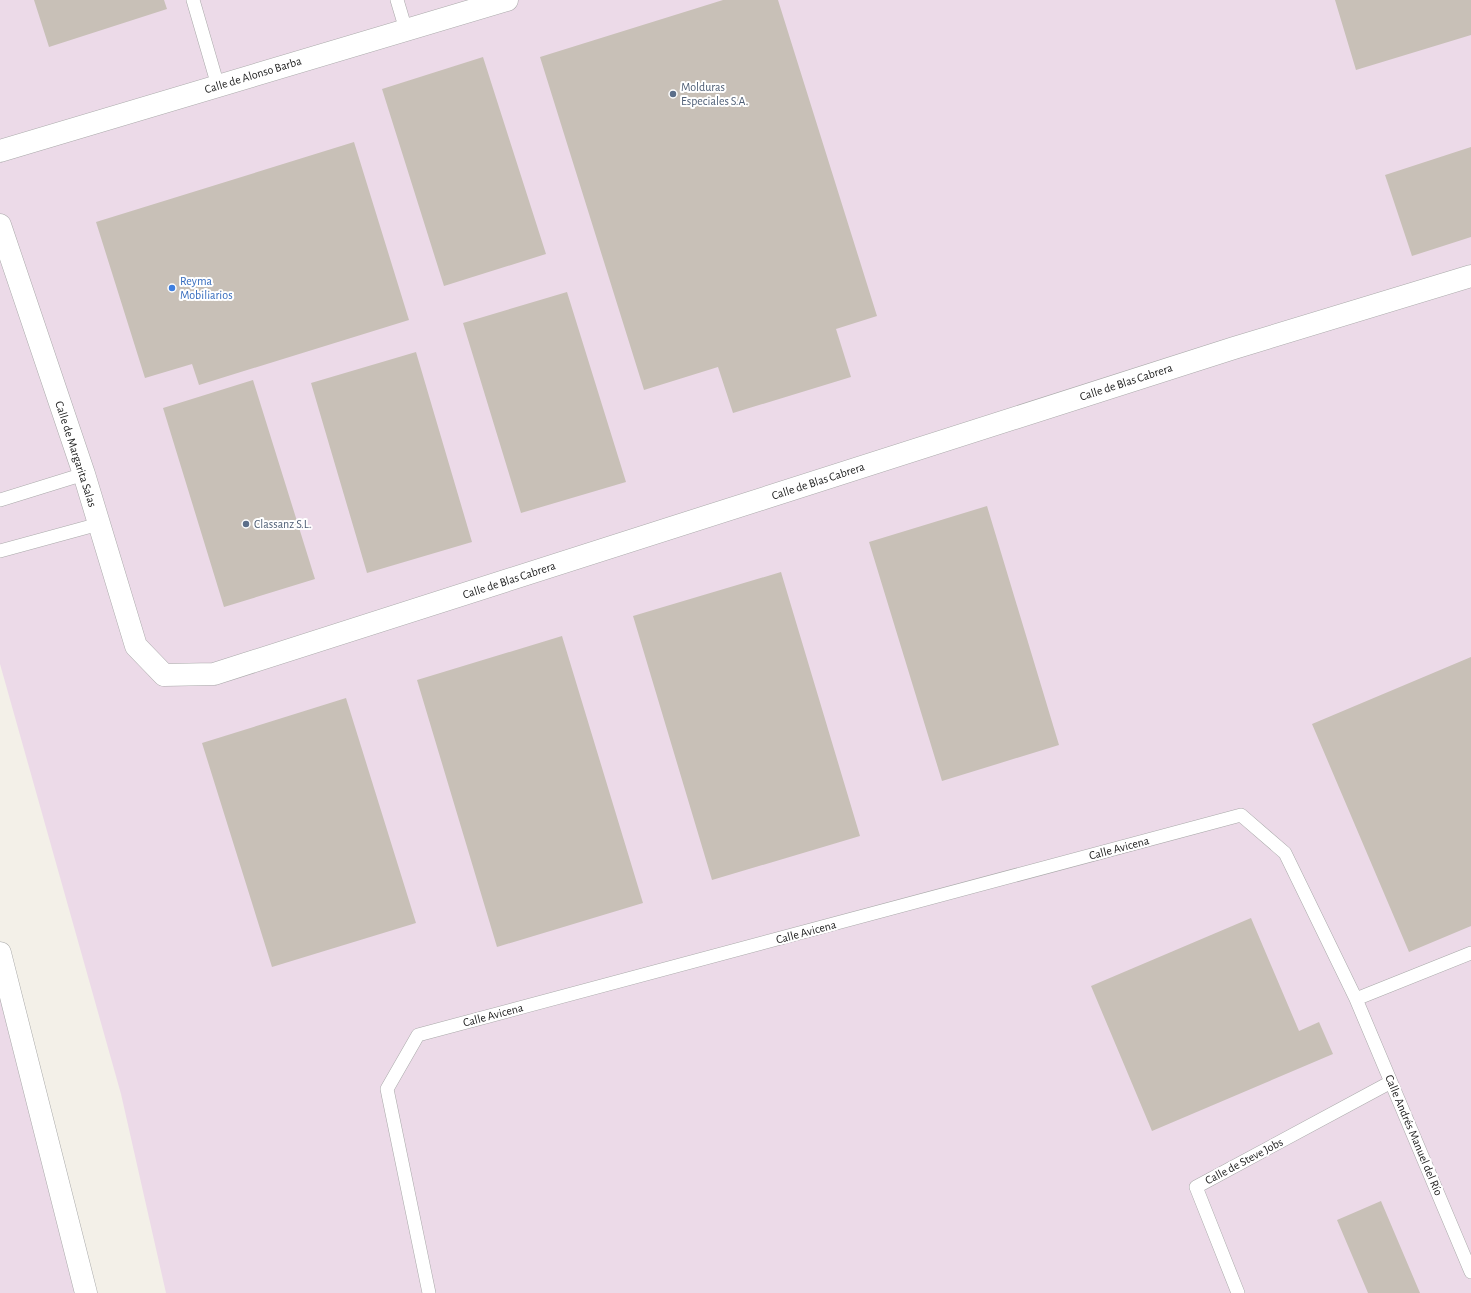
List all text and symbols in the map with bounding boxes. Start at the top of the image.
street label: Calle de Alonso Barba [203,54,303,95]
place label: Molduras Especiales S.A. [681,81,748,107]
marker: Molduras Especiales S.A. [668,89,678,99]
place label: Reyma Mobiliarios [180,275,233,301]
marker: Reyma Mobiliarios [167,283,177,293]
street label: Calle de Blas Cabrera [1078,361,1174,403]
street label: Calle de Margarita Salas [53,399,99,509]
street label: Calle de Blas Cabrera [770,460,866,502]
place label: Classanz S.L. [254,518,312,530]
marker: Classanz S.L. [241,519,251,529]
street label: Calle de Blas Cabrera [461,559,557,601]
street label: Calle Avicena [1088,834,1151,862]
street label: Calle Avicena [775,918,838,946]
street label: Calle Avicena [462,1001,525,1029]
street label: Calle Andrés Manuel del Río [1383,1073,1445,1197]
street label: Calle de Steve Jobs [1203,1135,1285,1187]

